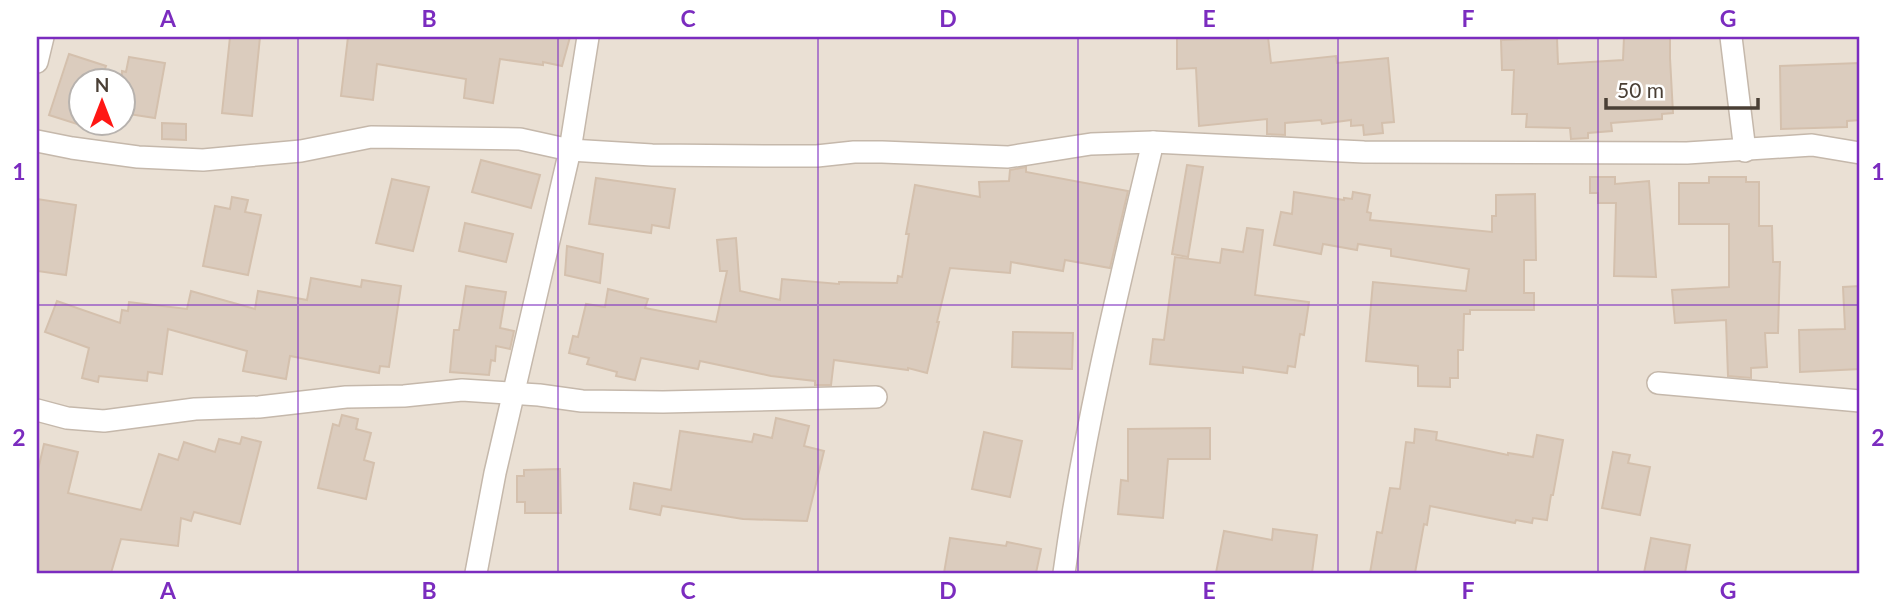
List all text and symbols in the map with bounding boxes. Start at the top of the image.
text: A [159,4,177,32]
text: B [421,4,437,32]
text: C [680,4,696,32]
text: D [939,4,957,32]
text: E [1202,4,1216,32]
text: F [1461,4,1475,32]
text: G [1720,4,1736,32]
north arrow [66,66,136,136]
scale bar [1606,66,1759,110]
text: N [95,73,109,96]
text: 50 m [1617,77,1664,102]
text: 1 [12,157,26,185]
text: 1 [1871,157,1885,185]
text: 2 [12,423,26,451]
text: 2 [1871,423,1885,451]
text: A [159,576,177,604]
text: B [421,576,437,604]
text: C [680,576,696,604]
text: D [939,576,957,604]
text: E [1202,576,1216,604]
text: F [1461,576,1475,604]
text: G [1720,576,1736,604]

